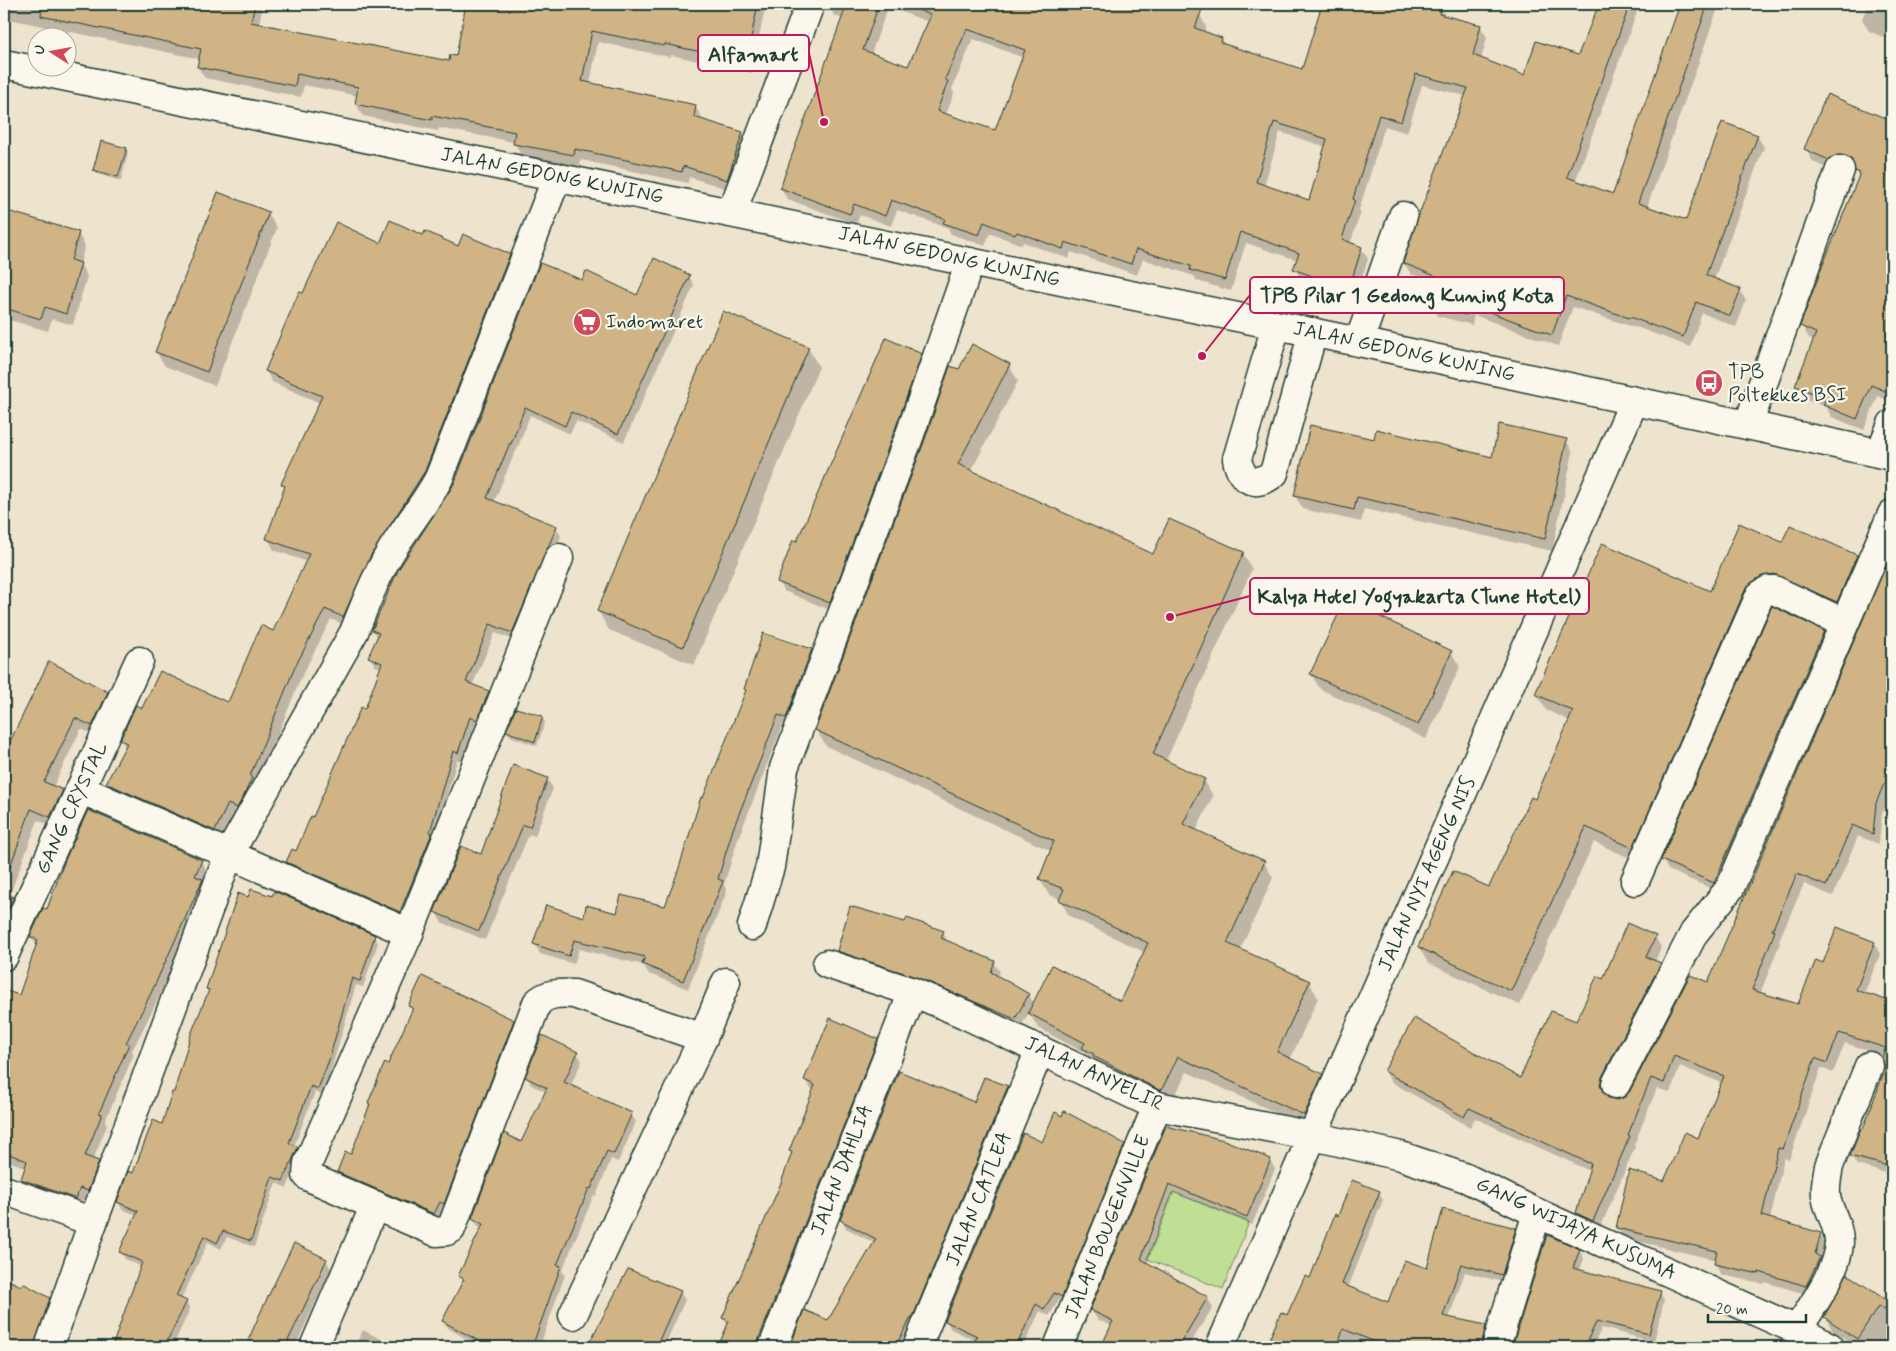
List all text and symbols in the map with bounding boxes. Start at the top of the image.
north arrow [28,28,78,78]
callout: Alfamart [698,35,809,71]
text: Alfamart [708,41,798,69]
text: U [31,44,50,56]
street label: JALAN GEDONG KUNING [438,141,666,211]
street label: JALAN GEDONG KUNING [836,220,1062,294]
callout: TPB Pilar 1 Gedong Kuning Kota [1250,277,1564,313]
text: TPB Pilar 1 Gedong Kuning Kota [1260,282,1554,312]
supermarket icon: Indomaret [572,307,602,337]
place label: Indomaret [606,309,703,336]
street label: JALAN GEDONG KUNING [1291,315,1517,389]
place label: TPB Poltekkes BSI [1728,359,1847,409]
bus stop icon: TPB Poltekkes BSI [1694,368,1724,398]
callout: Kalya Hotel Yogyakarta (Tune Hotel) [1250,578,1589,614]
text: Kalya Hotel Yogyakarta (Tune Hotel) [1257,583,1581,613]
street label: GANG CRYSTAL [30,737,114,879]
street label: JALAN NYI AGENG NIS [1372,772,1482,976]
street label: JALAN ANYELIR [1020,1030,1168,1118]
street label: JALAN DAHLIA [805,1101,879,1239]
street label: JALAN CATLEA [940,1128,1018,1270]
street label: JALAN BOUGENVILLE [1059,1131,1157,1323]
street label: GANG WIJAYA KUSUMA [1471,1171,1681,1287]
scale bar [1708,1291,1806,1323]
text: 20 m [1716,1300,1748,1320]

